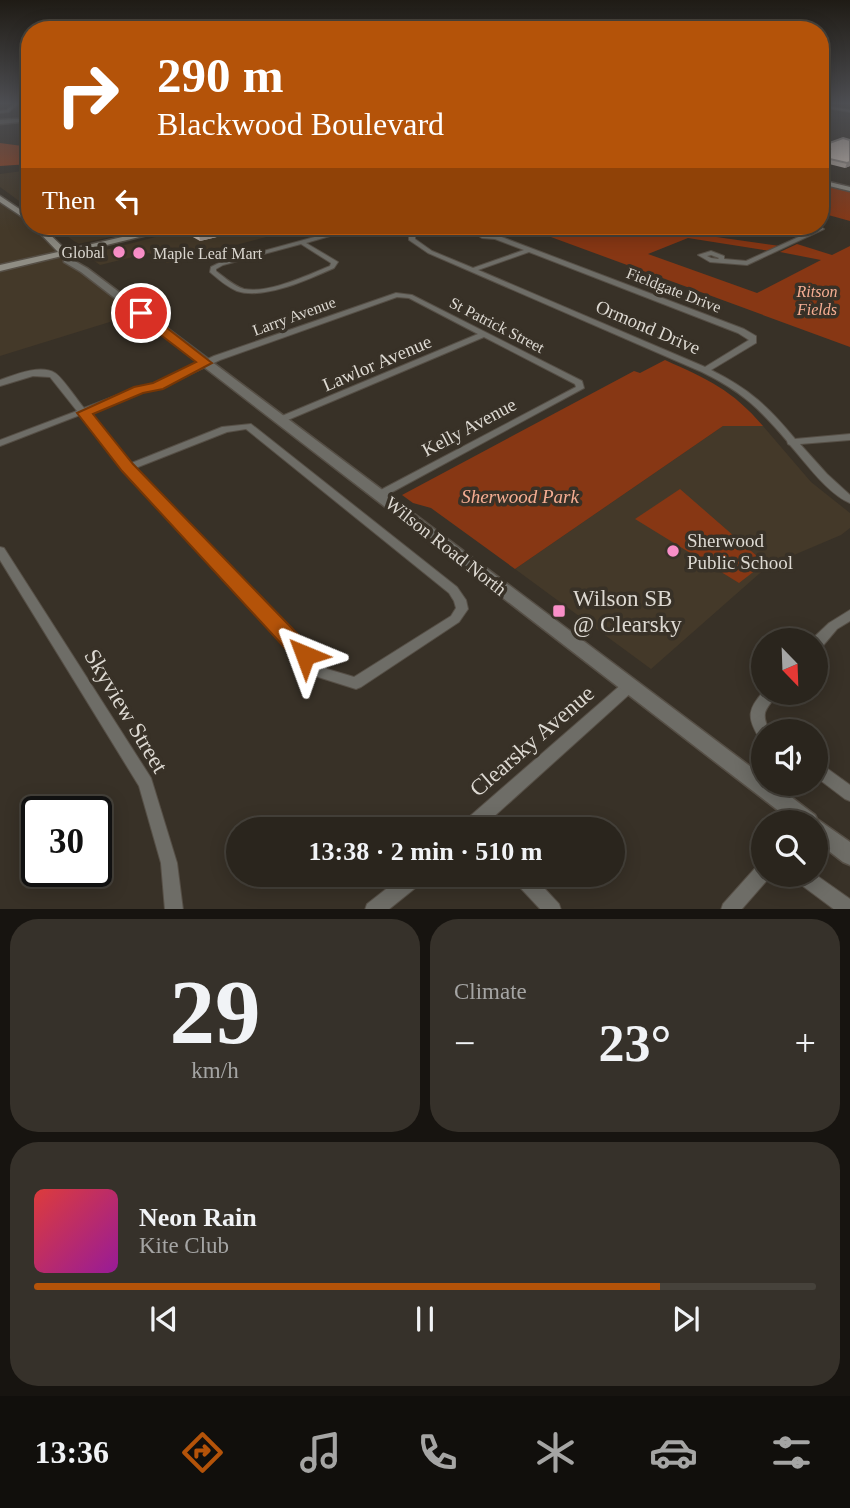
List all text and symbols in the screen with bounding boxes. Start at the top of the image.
text: 290 m [157,48,284,103]
icon: right [42,49,133,140]
text: Blackwood Boulevard [157,106,444,142]
icon: left [109,182,147,220]
text: Then [42,186,95,215]
place label: Global [61,244,106,261]
marker: Global [111,244,127,260]
marker: Maple Leaf Mart [131,245,147,261]
place label: Maple Leaf Mart [153,245,263,263]
street label: Fieldgate Drive [624,264,724,317]
pin [111,283,171,343]
park label: Ritson Fields [796,283,837,318]
street label: Larry Avenue [250,293,338,340]
icon: arrive [122,294,160,332]
street label: St Patrick Street [447,294,548,356]
street label: Ormond Drive [593,296,703,358]
street label: Lawlor Avenue [319,331,435,395]
street label: Kelly Avenue [418,393,520,461]
park label: Sherwood Park [461,486,579,507]
street label: Wilson Road North [381,492,511,600]
place label: Sherwood Public School [687,530,793,573]
marker: Sherwood Public School [665,543,681,559]
place label: Wilson SB @ Clearsky [573,586,682,637]
marker: Wilson SB @ Clearsky [551,603,567,619]
position arrow [268,618,342,692]
north arrow [751,628,828,705]
map controls [751,628,828,887]
street label: Skyview Street [79,645,173,778]
street label: Clearsky Avenue [465,680,599,802]
button: sound [751,719,828,796]
speed limit sign: 30 [21,796,112,887]
button: search [751,810,828,887]
text: 13:38 · 2 min · 510 m [309,837,543,866]
text: 29 [170,962,261,1063]
text: Climate [454,979,527,1004]
text: 23° [599,1015,671,1072]
text: − [454,1022,475,1064]
text: + [795,1022,816,1064]
text: km/h [191,1058,239,1083]
text: Neon Rain [139,1203,257,1232]
text: Kite Club [139,1233,229,1258]
icon: previous [145,1300,183,1338]
icon: pause [406,1300,444,1338]
icon: next [667,1300,705,1338]
icon: directions [178,1428,227,1477]
icon: music [296,1428,345,1477]
icon: phone [413,1428,462,1477]
icon: climate [531,1428,580,1477]
icon: car [649,1428,698,1477]
icon: filters [767,1428,816,1477]
text: 13:36 [34,1434,109,1470]

